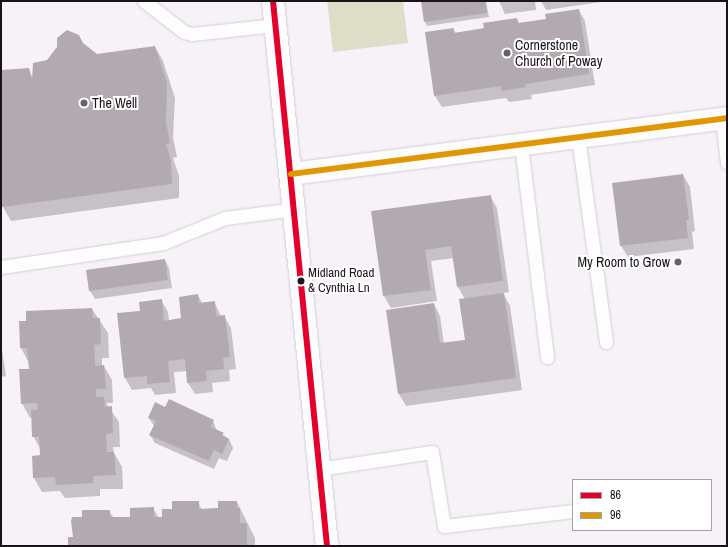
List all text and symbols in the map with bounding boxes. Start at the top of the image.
place label: Cornerstone Church of Poway [515,37,602,70]
marker: Cornerstone Church of Poway [502,48,512,58]
place label: The Well [92,95,137,111]
marker: The Well [79,98,89,108]
place label: My Room to Grow [578,254,670,270]
marker: My Room to Grow [673,257,683,267]
place label: Midland Road & Cynthia Ln [308,266,374,297]
marker: Midland Road & Cynthia Ln [296,276,306,286]
legend [572,479,712,531]
text: 86 [610,487,621,503]
text: 96 [610,507,621,523]

